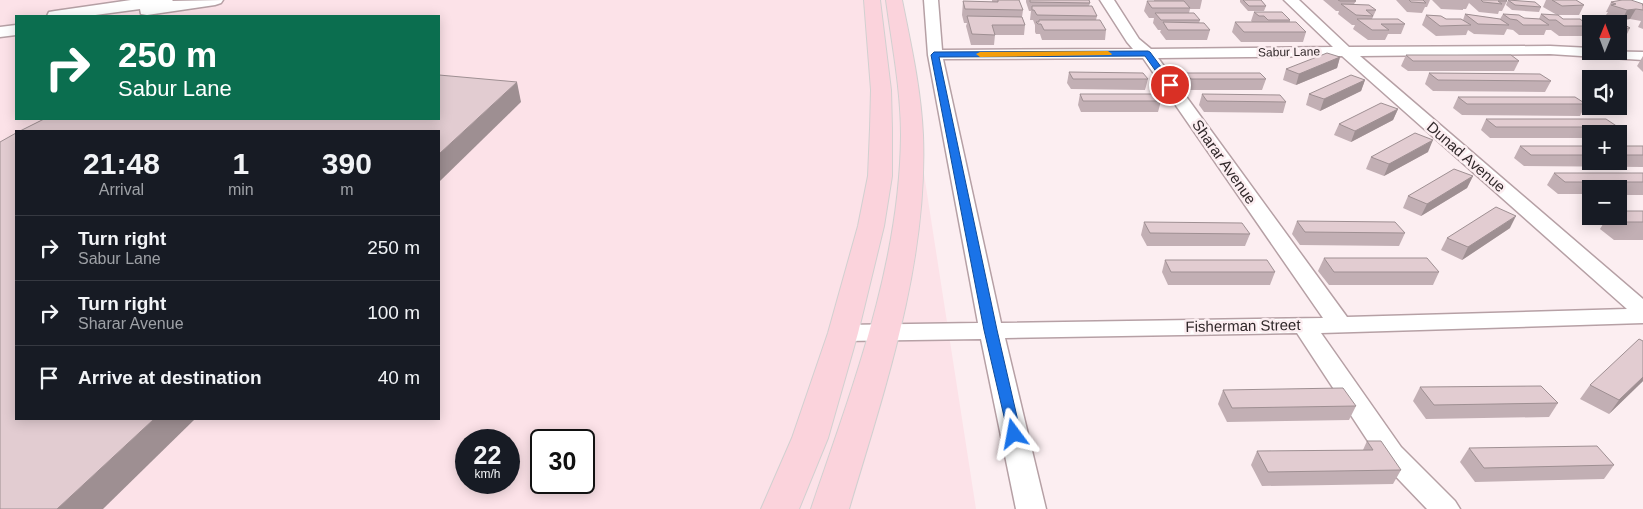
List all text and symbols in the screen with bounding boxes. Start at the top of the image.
north arrow [1582,15,1628,60]
map controls [1582,15,1627,225]
icon: right [35,35,100,100]
text: 250 m [118,35,217,74]
street label: Sabur Lane [1258,44,1320,60]
pin [1149,64,1191,106]
button: sound [1582,70,1627,115]
icon: arrive [1156,71,1184,99]
text: Sabur Lane [118,76,232,101]
street label: Sharar Avenue [1189,116,1260,207]
street label: Dunad Avenue [1424,118,1509,195]
button: + [1582,125,1627,170]
text: 21:48 [83,147,160,180]
text: 1 [232,147,249,180]
text: 390 [322,147,372,180]
button: − [1582,180,1627,225]
text: Arrival [99,181,144,198]
text: min [228,181,254,198]
text: m [340,181,353,198]
text: Turn right [78,228,166,249]
icon: right [35,234,63,262]
text: 250 m [367,237,420,258]
text: Sabur Lane [78,250,161,267]
text: Turn right [78,293,166,314]
icon: right [35,299,63,327]
text: 100 m [367,302,420,323]
text: Sharar Avenue [78,315,184,332]
street label: Fisherman Street [1185,316,1301,335]
icon: arrive [35,364,63,392]
text: Arrive at destination [78,367,262,388]
text: 40 m [378,367,420,388]
position arrow [987,407,1039,459]
speed limit sign: 30 [530,429,595,494]
text: 22 [474,441,501,469]
text: km/h [474,467,501,481]

